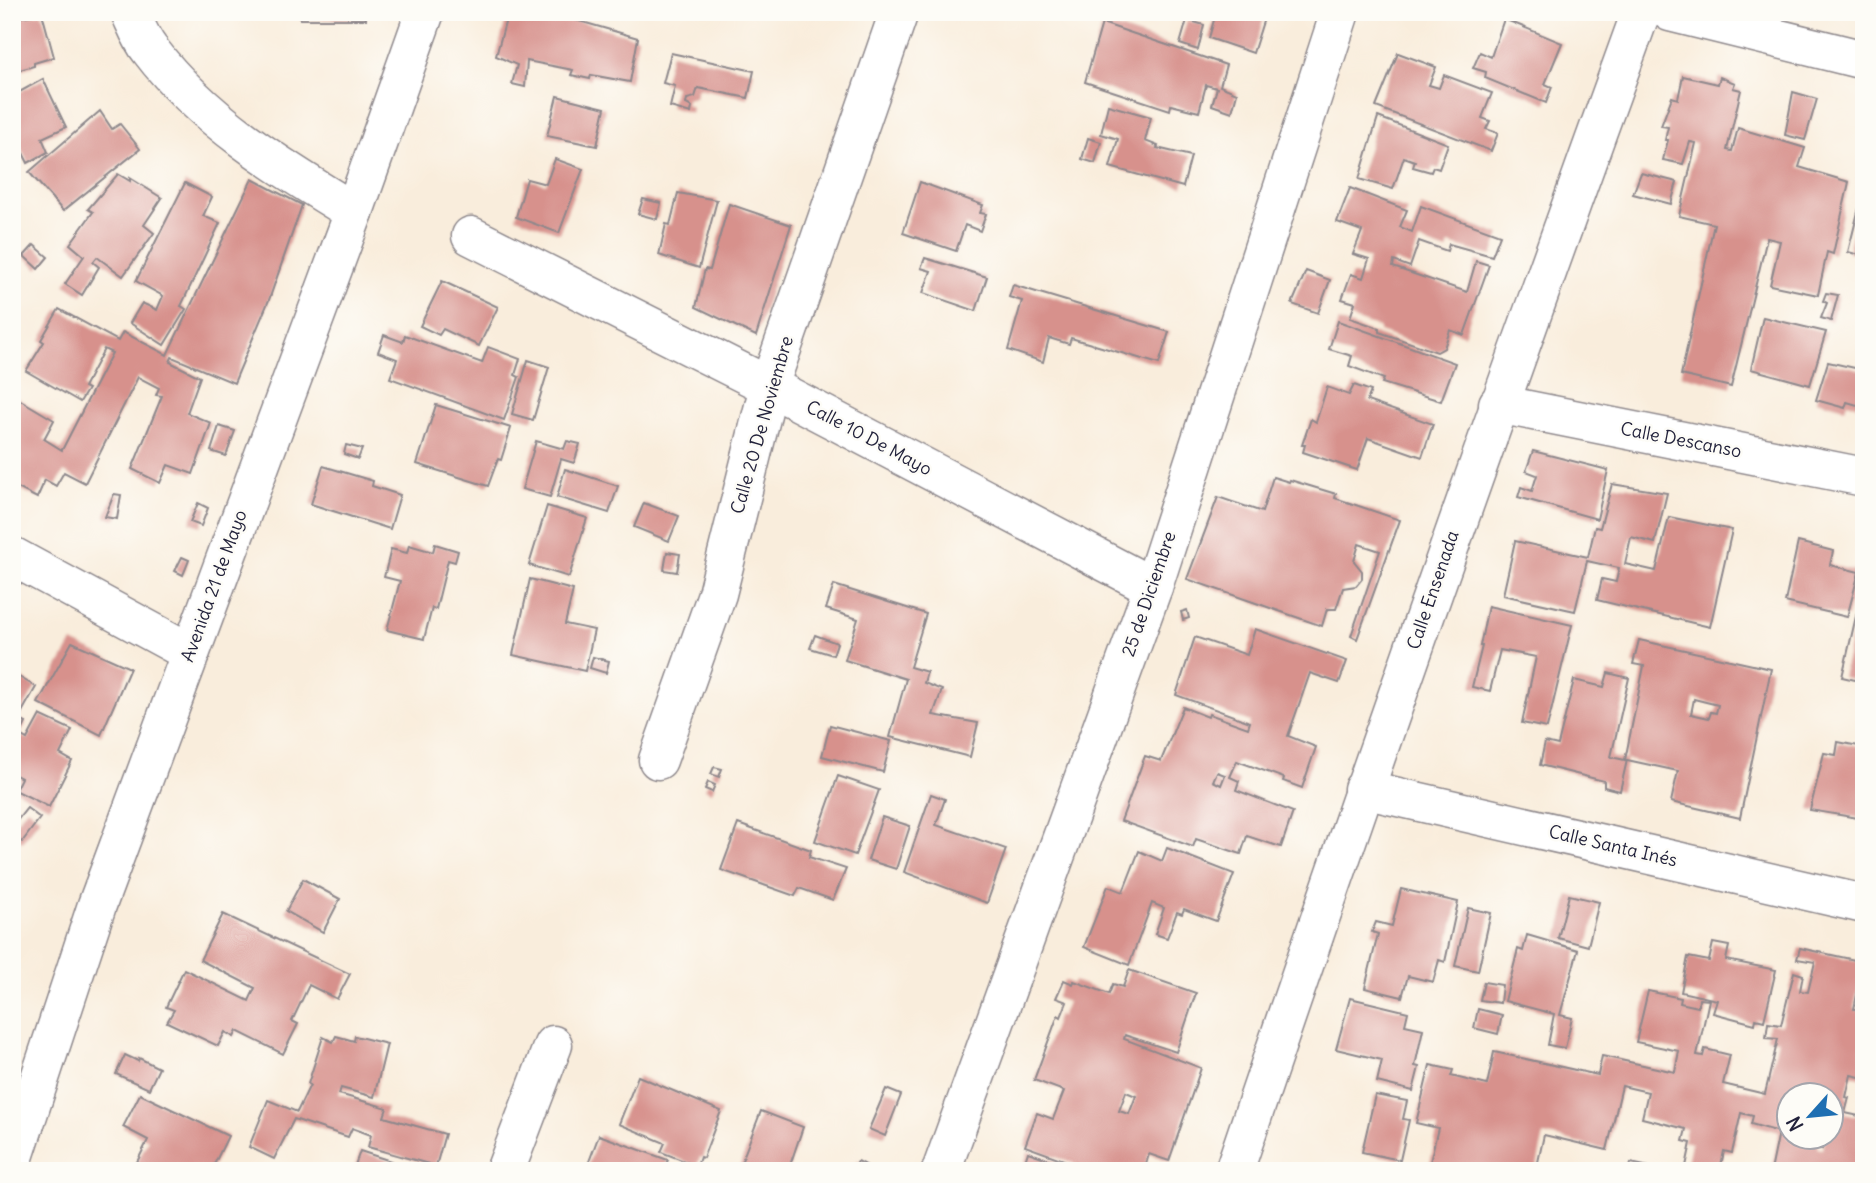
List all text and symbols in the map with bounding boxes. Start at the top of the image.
street label: Calle 20 De Noviembre [725,333,798,516]
street label: Calle 10 De Mayo [802,395,936,480]
street label: Calle Descanso [1619,417,1744,463]
street label: Avenida 21 de Mayo [175,507,252,665]
street label: Calle Ensenada [1401,527,1464,652]
street label: 25 de Diciembre [1116,528,1181,659]
street label: Calle Santa Inés [1547,820,1680,871]
north arrow [1774,1082,1844,1152]
text: N [1781,1112,1809,1135]

